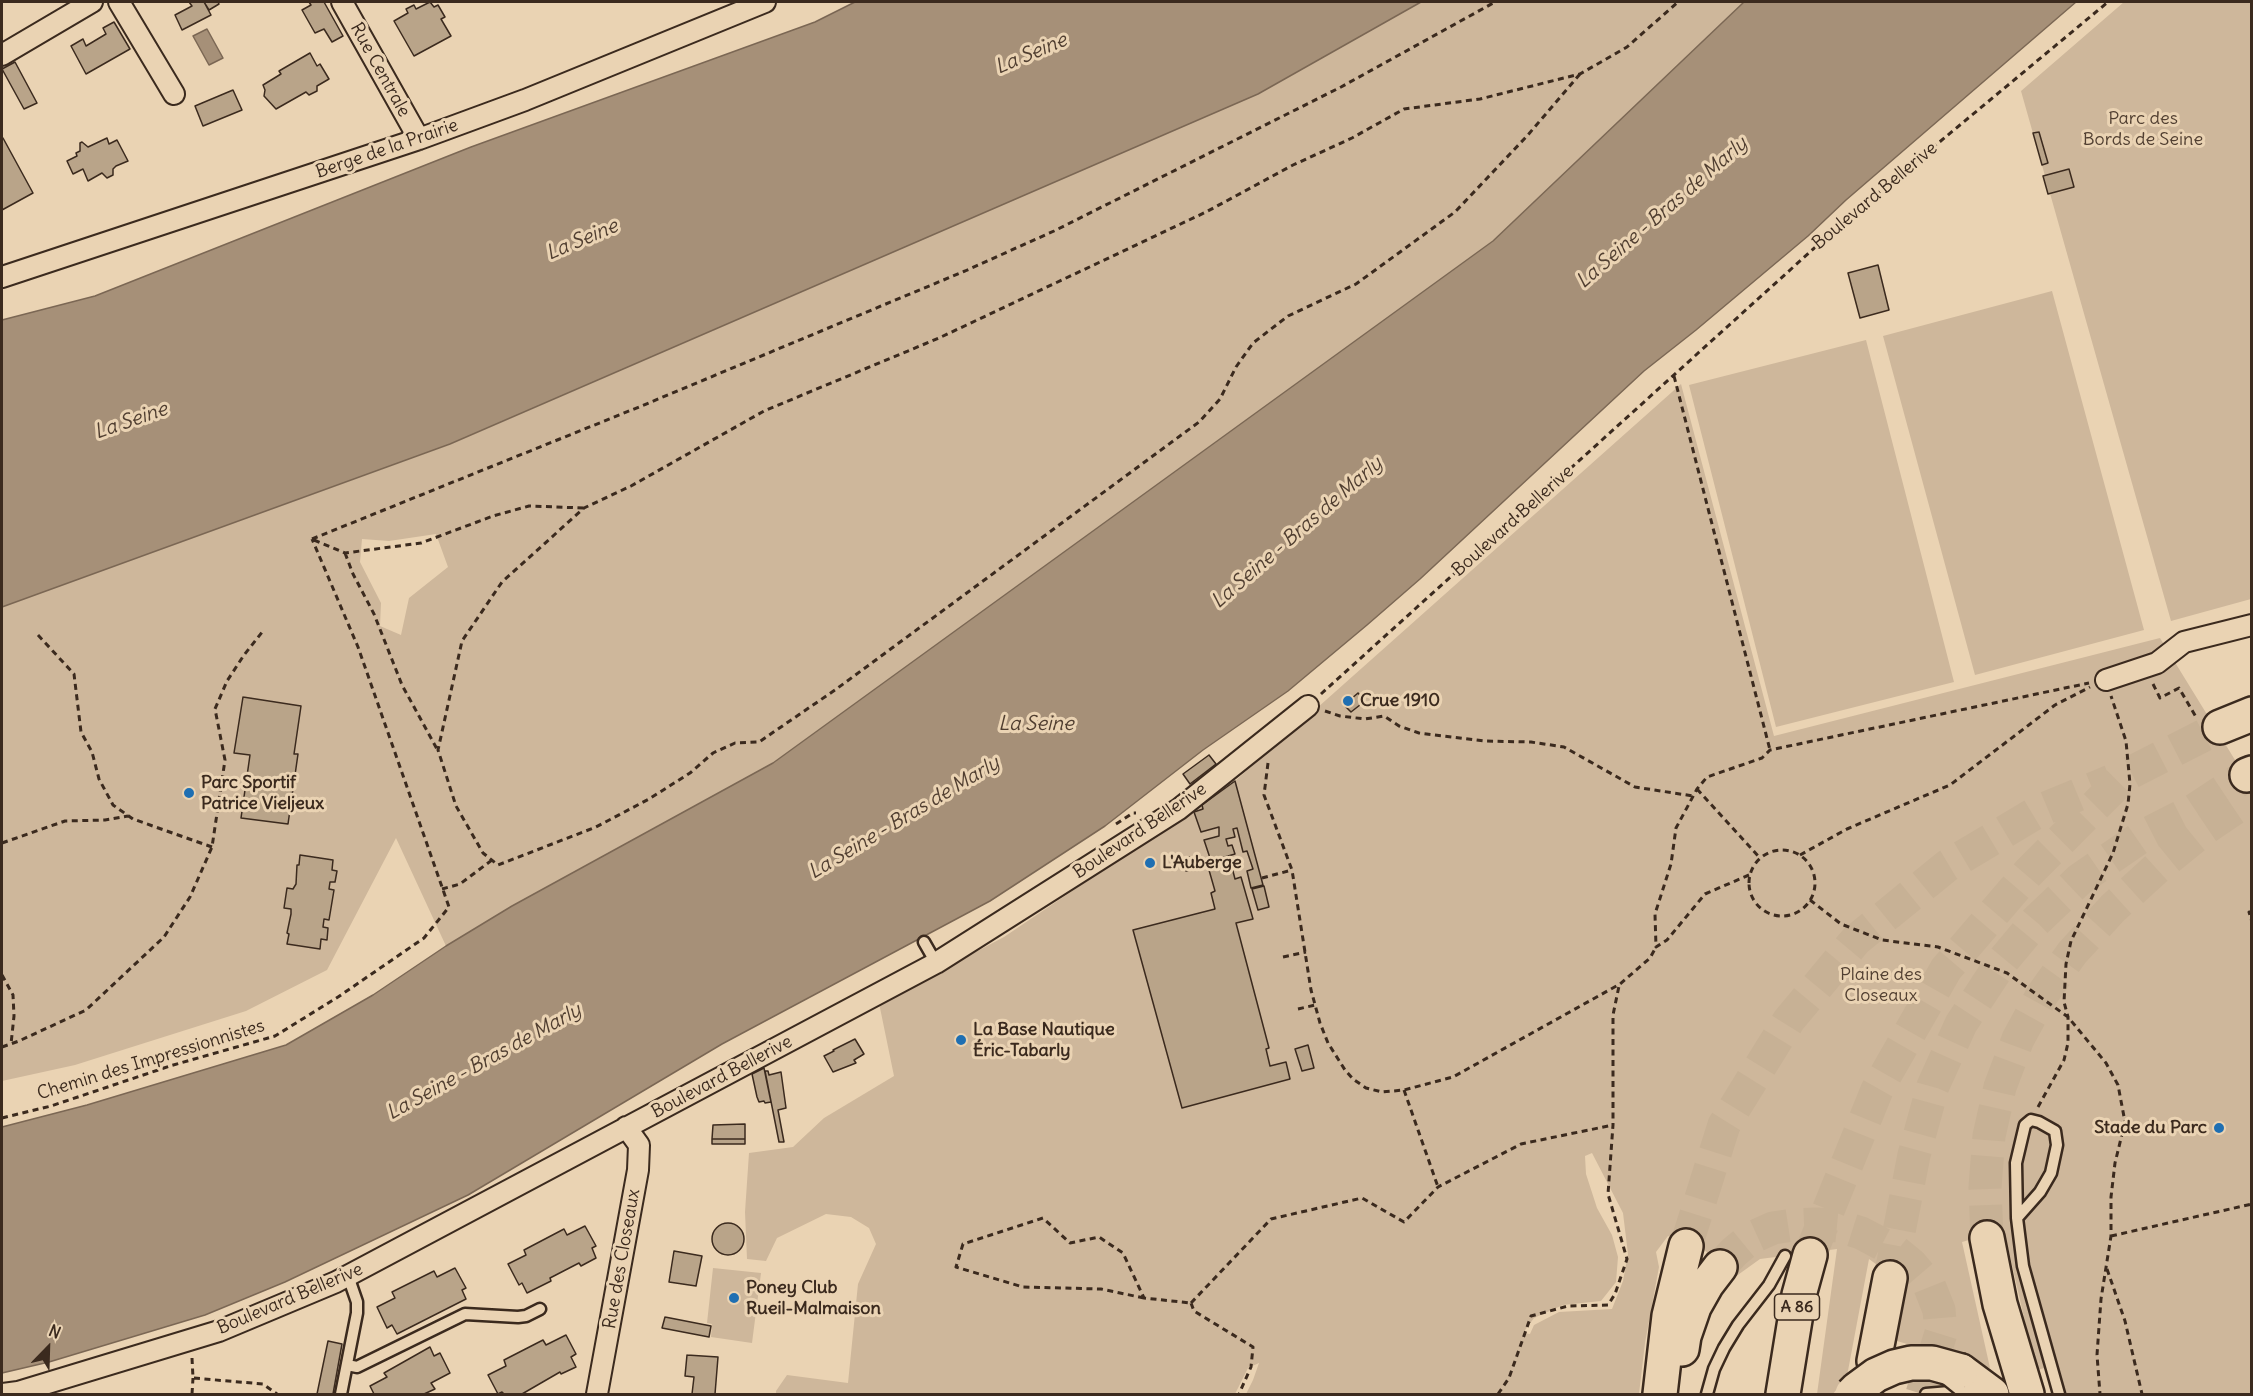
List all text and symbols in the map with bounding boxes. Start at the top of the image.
street label: Rue Centrale [345,19,415,121]
water label: La Seine [991,28,1071,80]
park label: Parc des Bords de Seine [2083,108,2203,150]
street label: Berge de la Prairie [313,115,461,183]
water label: La Seine - Bras de Marly [1572,132,1752,294]
street label: Boulevard Bellerive [1808,138,1942,254]
water label: La Seine [542,214,622,266]
water label: La Seine [91,397,171,445]
water label: La Seine - Bras de Marly [1207,452,1387,614]
street label: Boulevard Bellerive [1448,461,1578,581]
place label: Crue 1910 [1360,690,1440,712]
marker: Crue 1910 [1341,694,1355,708]
water label: La Seine [998,712,1074,736]
water label: La Seine - Bras de Marly [804,751,1004,885]
place label: Parc Sportif Patrice Vieljeux [201,772,324,814]
street label: Boulevard Bellerive [1069,778,1211,884]
marker: Parc Sportif Patrice Vieljeux [182,786,196,800]
place label: L'Auberge [1162,852,1242,874]
marker: L'Auberge [1143,856,1157,870]
park label: Plaine des Closeaux [1840,964,1922,1006]
water label: La Seine - Bras de Marly [383,998,585,1126]
street label: Chemin des Impressionnistes [35,1015,267,1105]
place label: La Base Nautique Éric-Tabarly [973,1019,1115,1062]
street label: Boulevard Bellerive [648,1031,796,1123]
marker: La Base Nautique Éric-Tabarly [954,1033,968,1047]
place label: Stade du Parc [2094,1117,2207,1139]
marker: Stade du Parc [2212,1121,2226,1135]
street label: Rue des Closeaux [599,1187,645,1331]
street label: Boulevard Bellerive [214,1259,366,1339]
place label: Poney Club Rueil-Malmaison [746,1277,881,1320]
marker: Poney Club Rueil-Malmaison [727,1291,741,1305]
road number: A 86 [1774,1294,1820,1320]
north arrow [18,1318,78,1378]
text: N [46,1320,64,1343]

